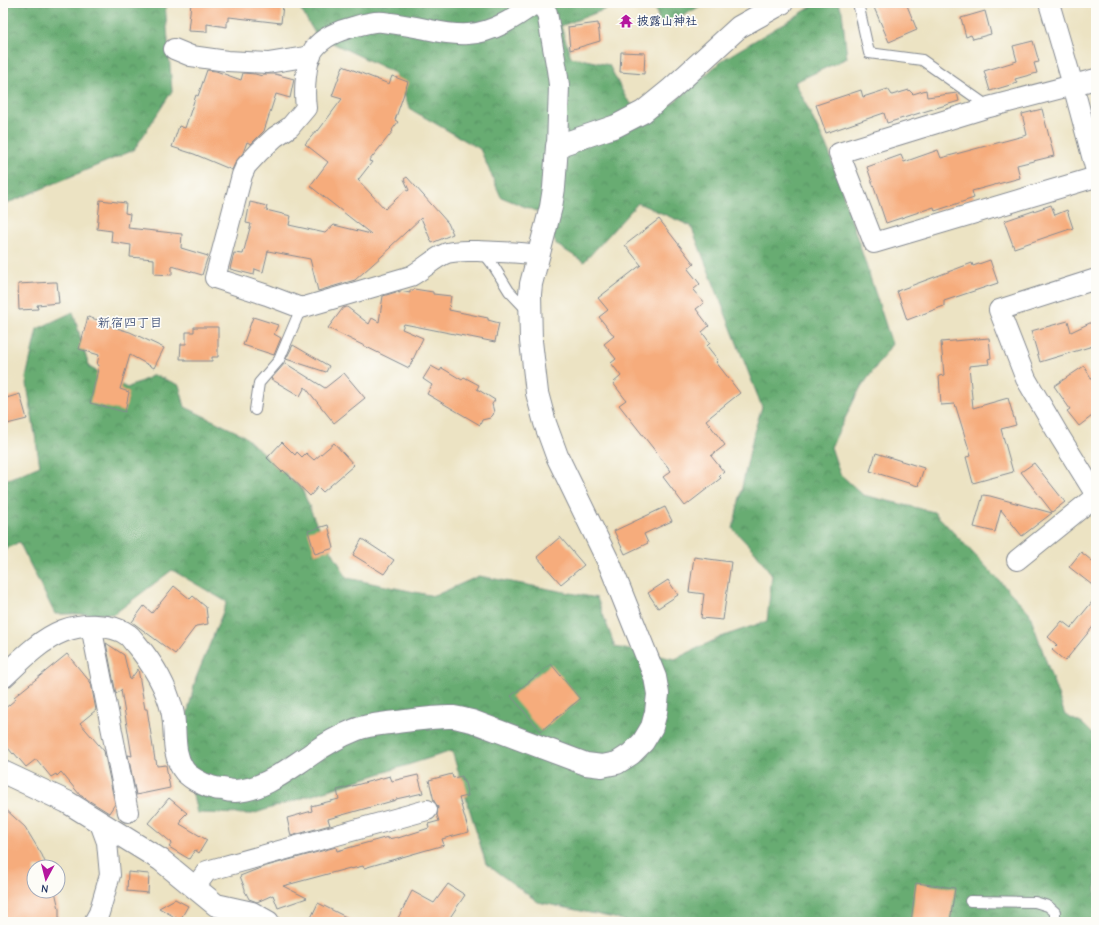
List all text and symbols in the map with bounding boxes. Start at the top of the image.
temple icon: 披露山神社 [618,13,634,29]
place label: 披露山神社 [637,14,697,28]
district label: 新宿四丁目 [97,315,163,330]
north arrow [26,859,66,899]
text: N [40,882,49,895]

